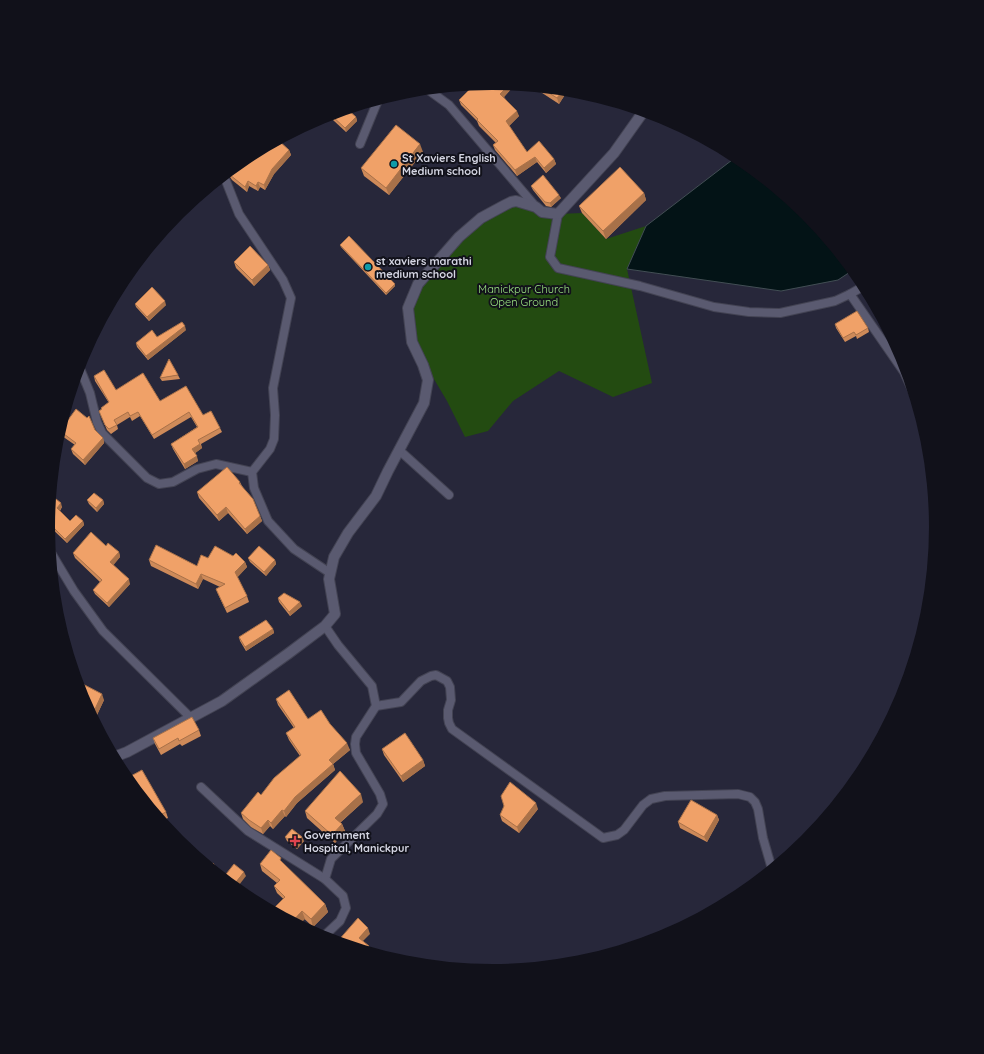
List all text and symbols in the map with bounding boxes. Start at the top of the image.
place label: St Xaviers English Medium school [402,151,496,178]
marker: St Xaviers English Medium school [389,159,399,169]
place label: st xaviers marathi medium school [376,254,472,281]
marker: st xaviers marathi medium school [363,262,373,272]
park label: Manickpur Church Open Ground [478,282,570,309]
place label: Government Hospital, Manickpur [304,828,409,855]
marker: Government Hospital, Manickpur [289,835,301,847]

